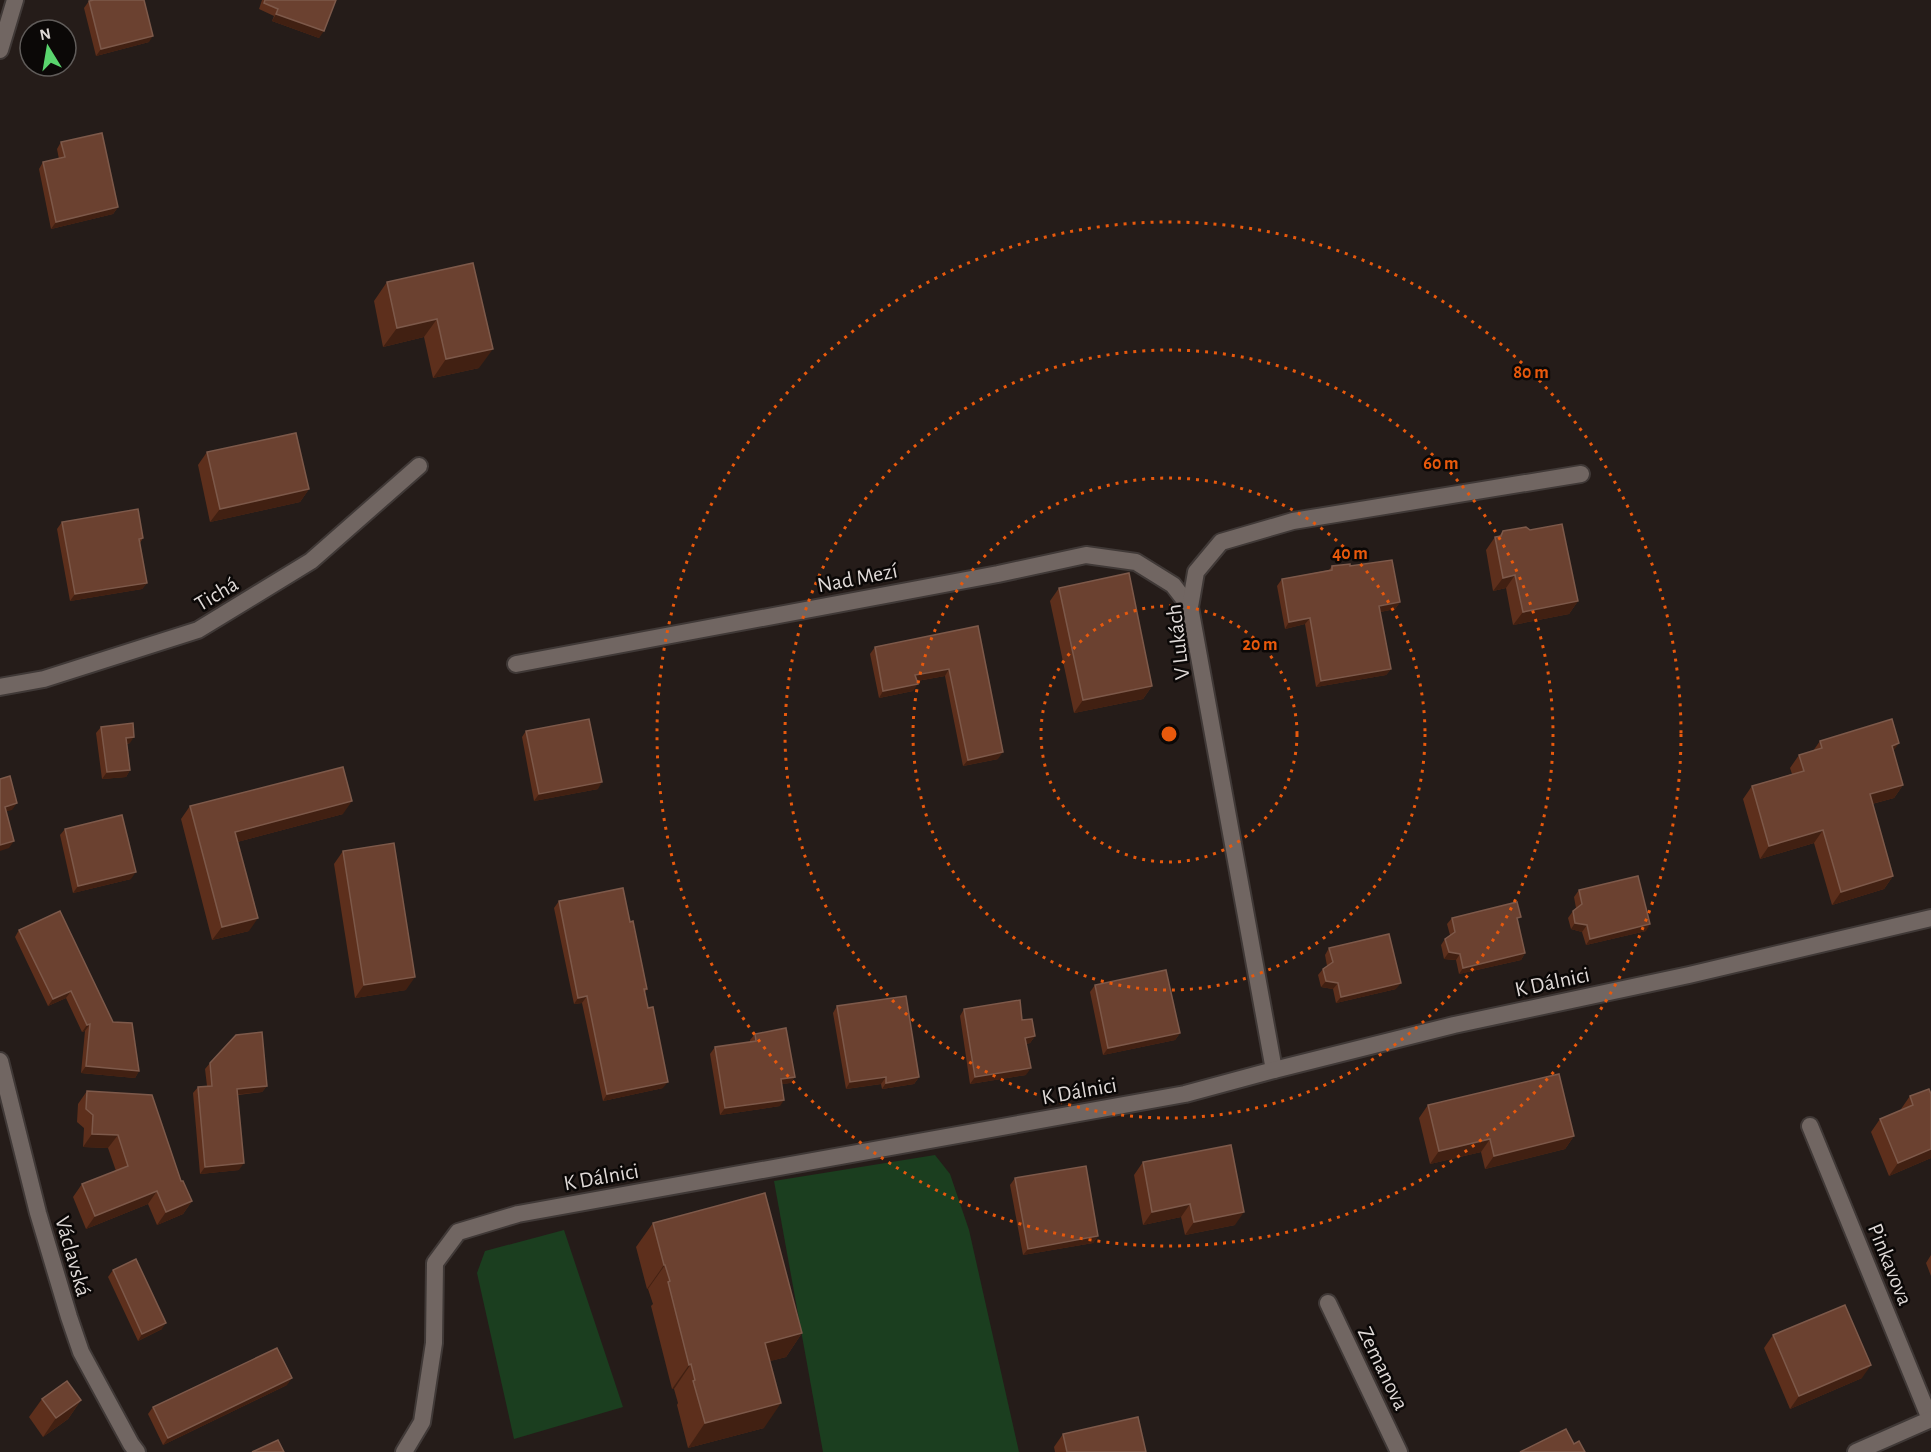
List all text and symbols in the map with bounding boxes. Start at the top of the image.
north arrow [18,18,78,78]
text: N [38,25,52,43]
text: 80 m [1513,364,1549,382]
text: 60 m [1423,455,1459,473]
text: 40 m [1332,545,1368,563]
street label: Nad Mezí [815,559,900,597]
street label: Tichá [191,573,242,615]
street label: V Lukách [1162,603,1194,681]
text: 20 m [1242,636,1278,654]
centre of rings [1159,724,1179,744]
street label: K Dálnici [1513,963,1592,1001]
street label: K Dálnici [1040,1074,1118,1108]
street label: K Dálnici [562,1160,640,1194]
street label: Václavská [51,1214,95,1299]
street label: Pinkavova [1864,1220,1916,1308]
street label: Zemanova [1354,1323,1413,1414]

